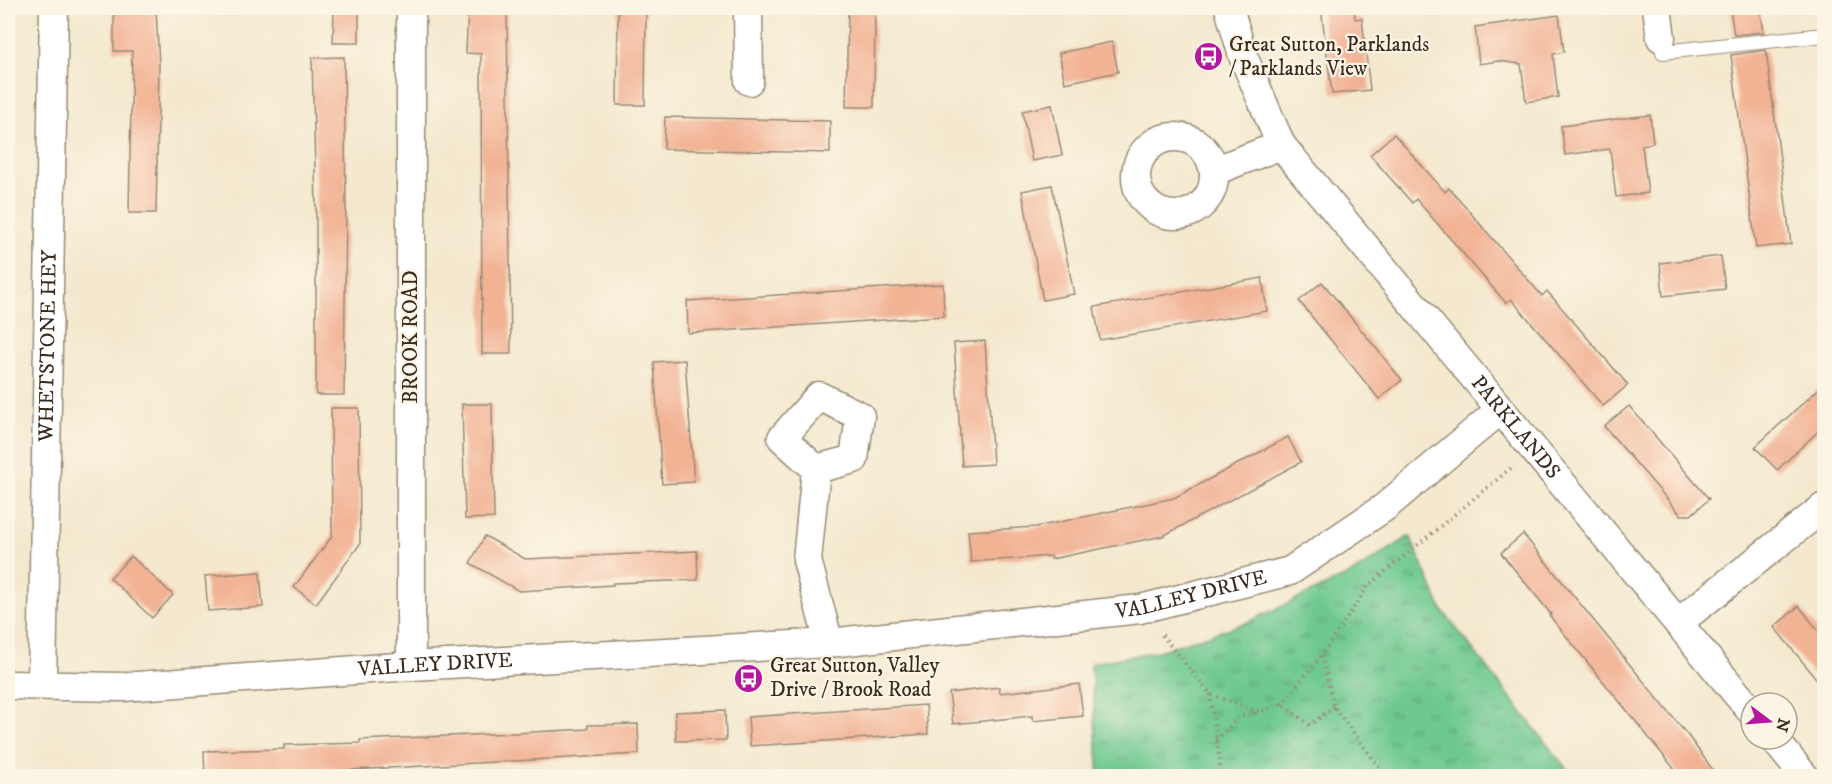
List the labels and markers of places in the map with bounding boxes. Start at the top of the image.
place label: Great Sutton, Parklands / Parklands View [1229,32,1429,82]
bus stop icon: Great Sutton, Parklands / Parklands View [1192,41,1224,73]
place label: Great Sutton, Valley Drive / Brook Road [770,653,940,703]
bus stop icon: Great Sutton, Valley Drive / Brook Road [733,662,765,694]

